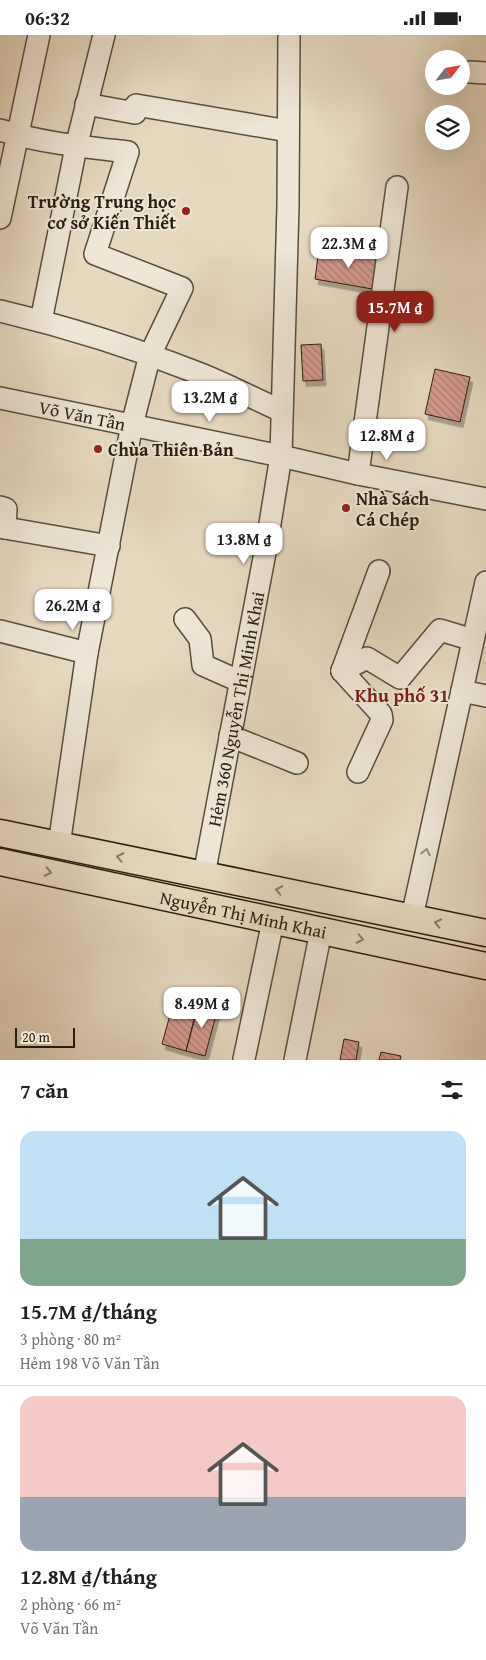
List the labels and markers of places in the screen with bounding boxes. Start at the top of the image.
place label: Trường Trung học cơ sở Kiến Thiết [28,188,176,236]
marker: Trường Trung học cơ sở Kiến Thiết [180,205,192,217]
pin: 22.3M ₫ [303,227,395,269]
pin: 15.7M ₫ [349,291,441,333]
pin: 13.2M ₫ [164,381,256,423]
pin: 12.8M ₫ [341,419,433,461]
place label: Chùa Thiên Bản [108,436,234,463]
marker: Chùa Thiên Bản [92,443,104,455]
place label: Nhà Sách Cá Chép [356,485,430,533]
marker: Nhà Sách Cá Chép [340,502,352,514]
pin: 13.8M ₫ [198,523,290,565]
pin: 26.2M ₫ [27,589,119,631]
pin: 8.49M ₫ [156,987,248,1029]

